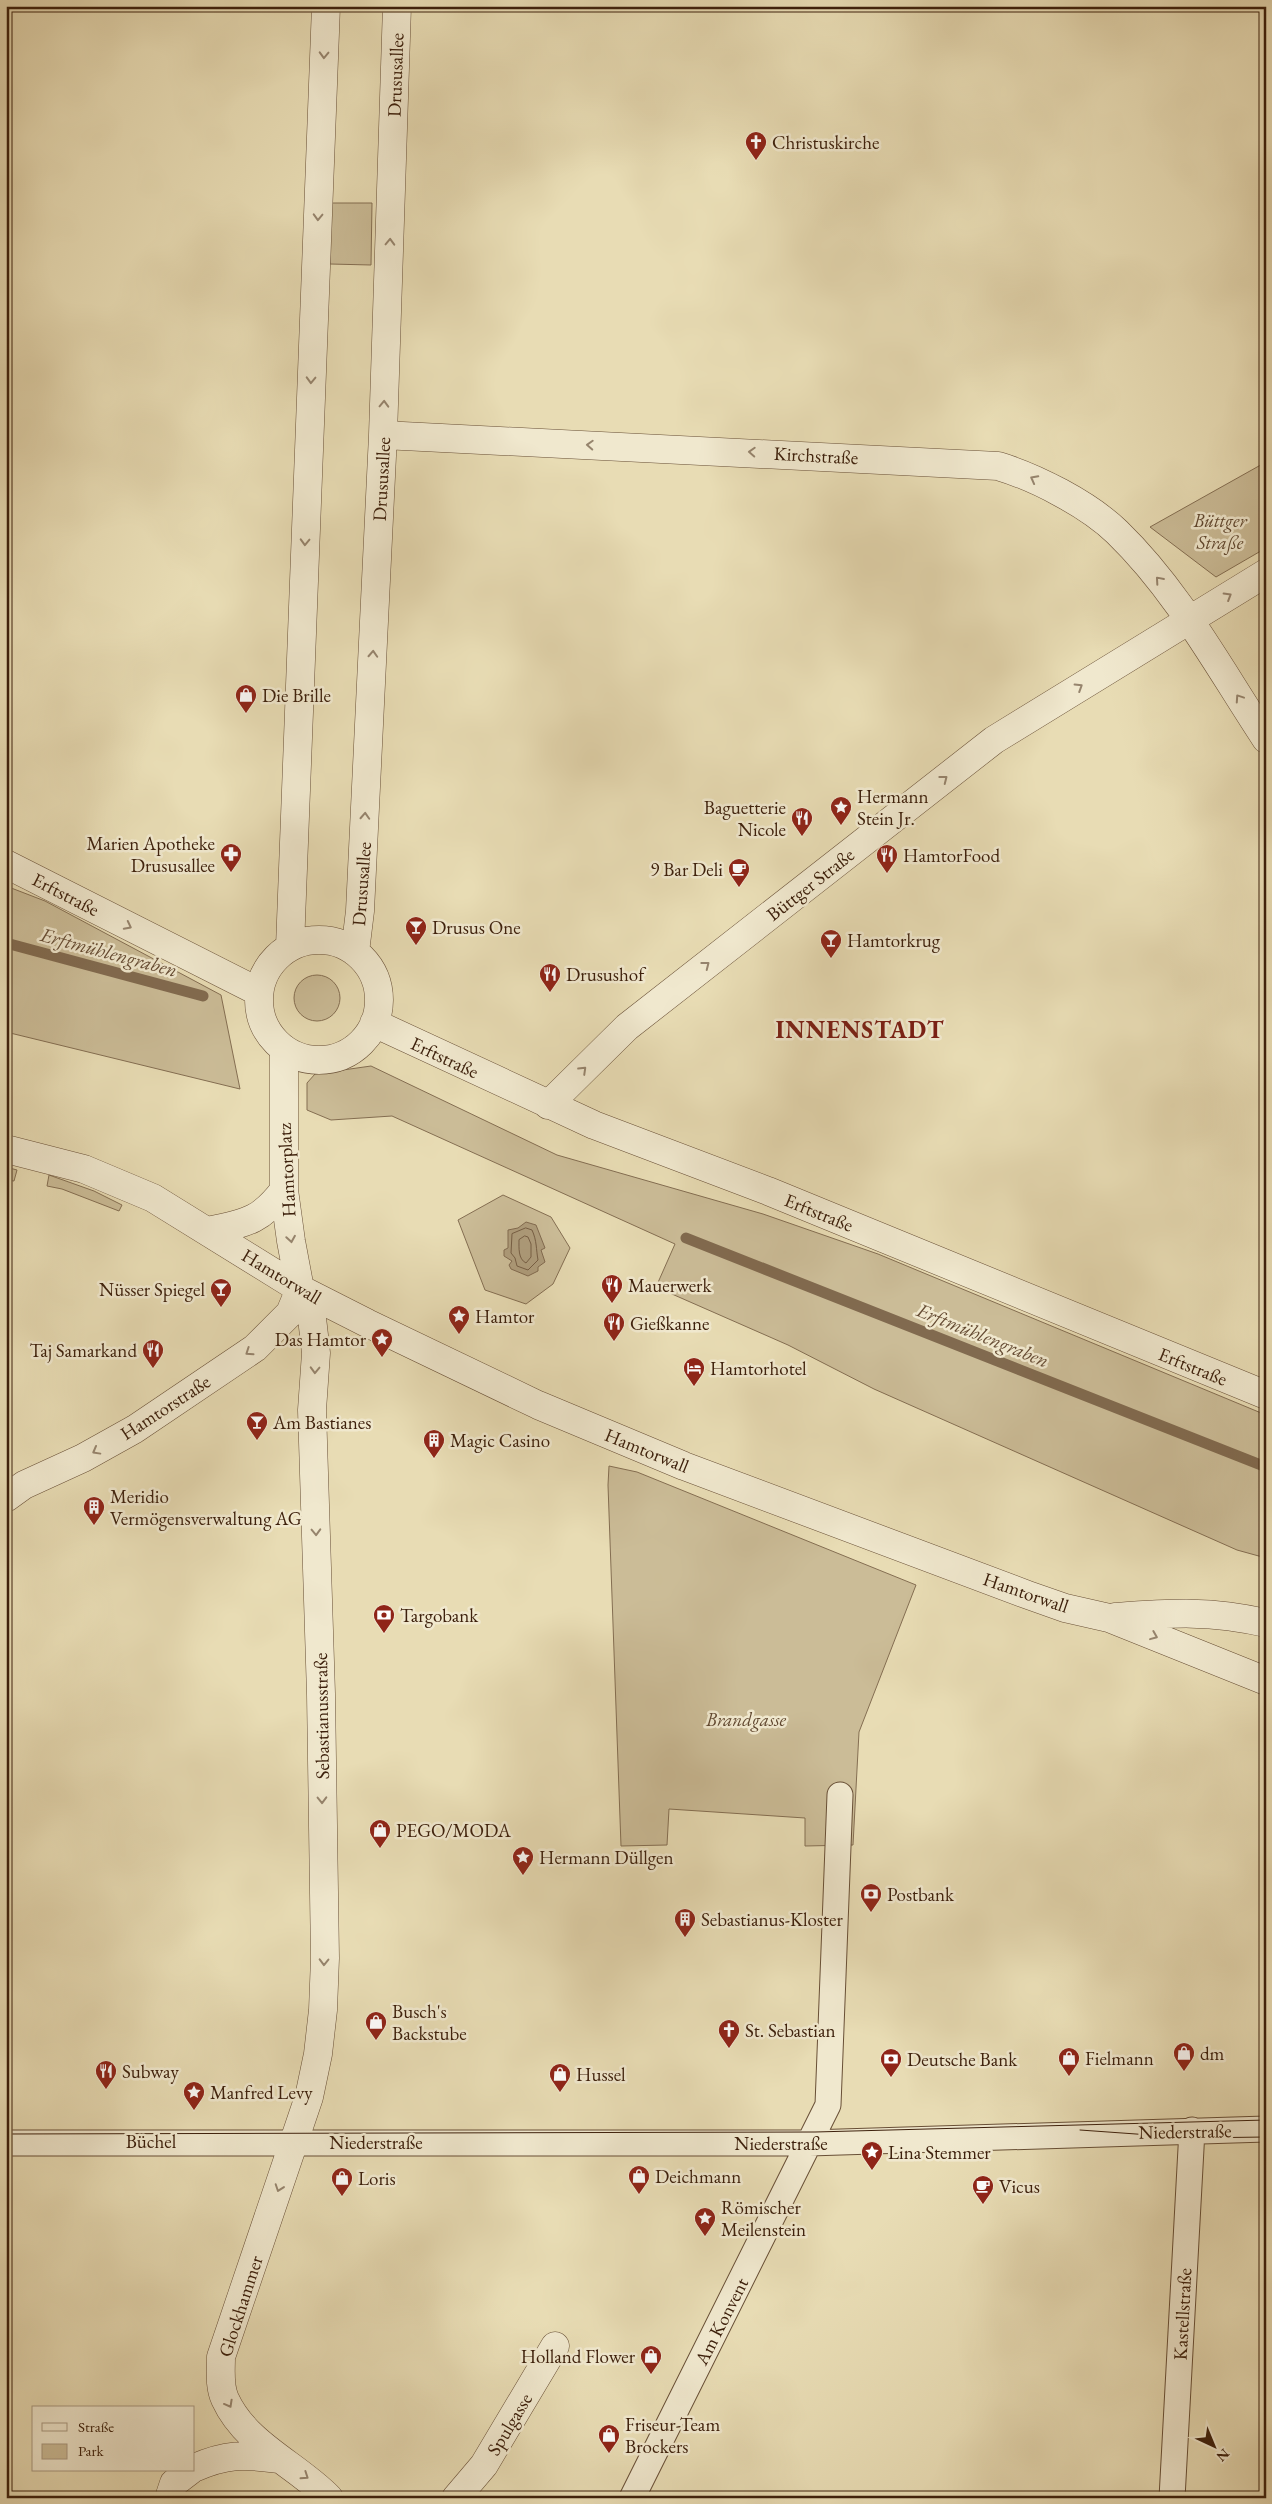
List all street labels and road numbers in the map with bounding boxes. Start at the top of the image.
street label: Drususallee [382,32,409,118]
street label: Drususallee [367,436,396,522]
street label: Kirchstraße [773,441,859,470]
street label: Drususallee [346,841,377,927]
street label: Büttger Straße [761,842,859,926]
street label: Erftstraße [28,867,104,922]
street label: Erftstraße [407,1031,483,1084]
street label: Hamtorplatz [272,1121,301,1218]
street label: Erftstraße [781,1187,857,1238]
street label: Hamtorwall [237,1243,327,1310]
street label: Erftstraße [1155,1341,1231,1392]
street label: Hamtorstraße [115,1369,215,1446]
street label: Hamtorwall [601,1422,693,1479]
street label: Hamtorwall [980,1566,1072,1619]
street label: Sebastianusstraße [308,1652,335,1780]
street label: Niederstraße [1138,2118,1232,2145]
street label: Büchel [126,2129,177,2154]
street label: Niederstraße [329,2130,423,2155]
street label: Niederstraße [734,2131,828,2156]
street label: Glockhammer [212,2252,269,2360]
street label: Kastellstraße [1168,2267,1197,2361]
street label: Am Konvent [688,2273,754,2370]
street label: Spulgasse [481,2388,538,2460]

